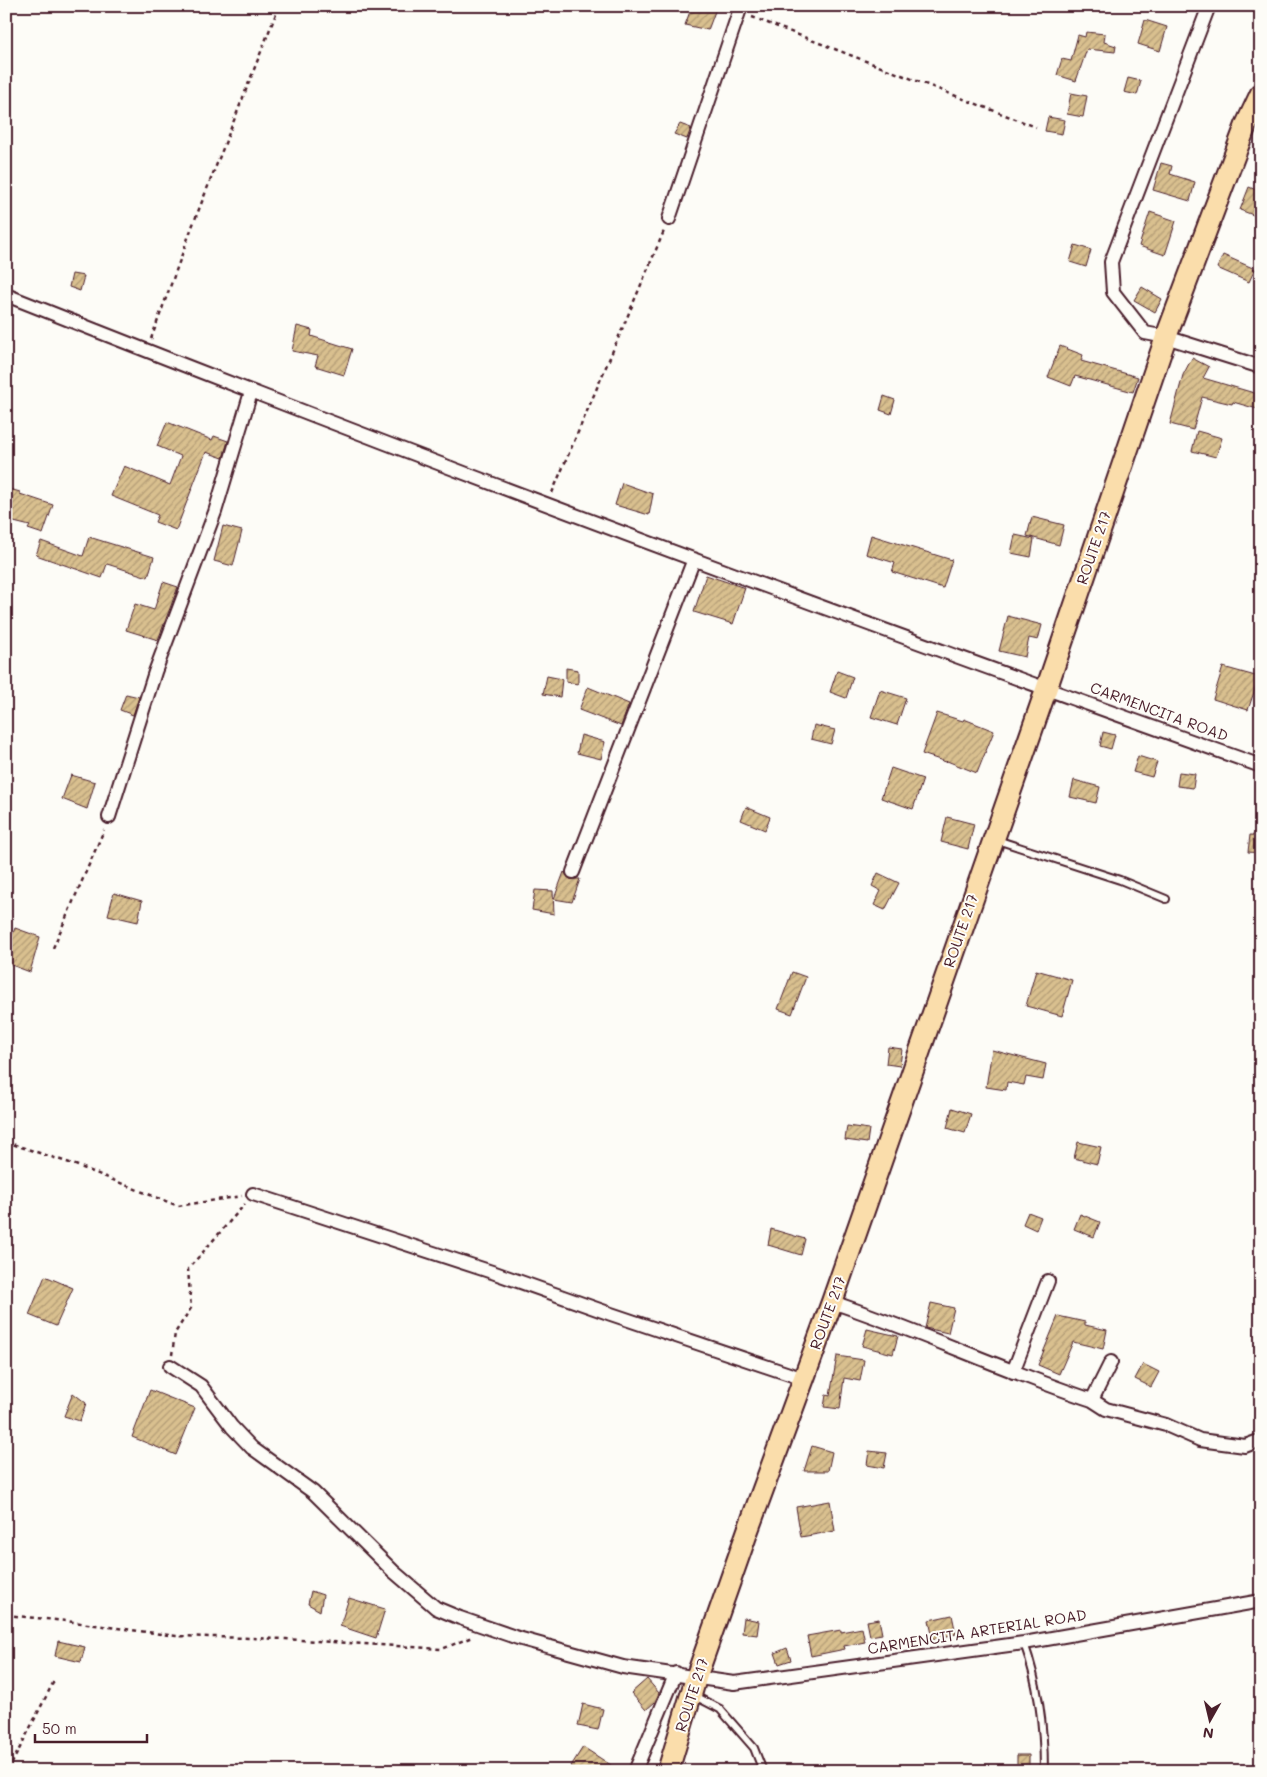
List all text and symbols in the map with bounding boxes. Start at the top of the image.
street label: ROUTE 217 [1071,508,1115,587]
street label: CARMENCITA ROAD [1088,677,1231,745]
street label: ROUTE 217 [938,891,982,970]
street label: ROUTE 217 [805,1273,850,1352]
street label: CARMENCITA ARTERIAL ROAD [866,1604,1088,1658]
street label: ROUTE 217 [670,1655,712,1734]
north arrow [1184,1694,1234,1744]
scale bar [35,1712,148,1744]
text: 50 m [42,1718,77,1738]
text: N [1202,1723,1215,1744]

